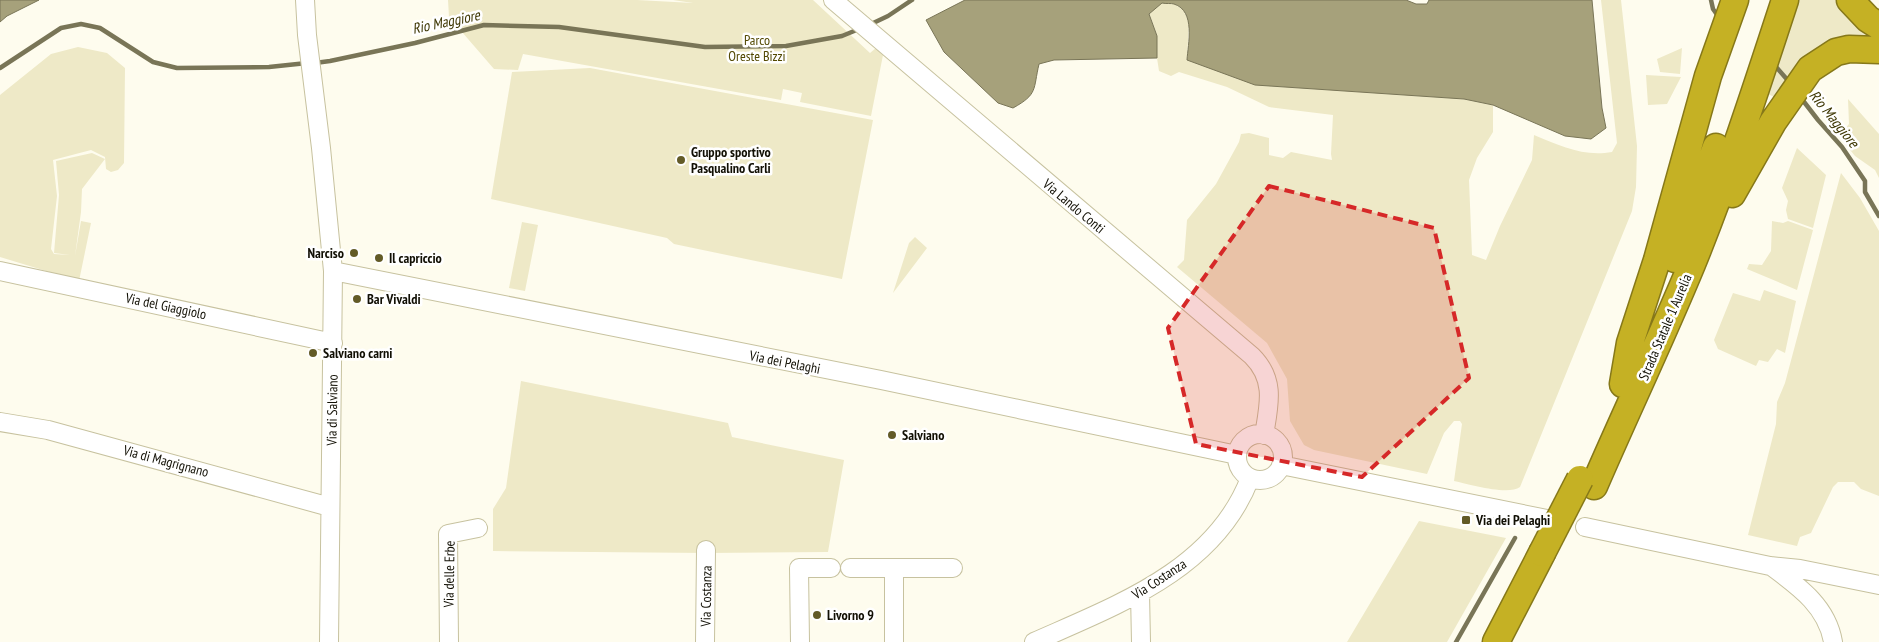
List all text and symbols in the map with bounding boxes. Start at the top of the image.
water label: Rio Maggiore [410,5,482,38]
park label: Parco Oreste Bizzi [728,31,786,65]
water label: Rio Maggiore [1805,86,1864,152]
place label: Gruppo sportivo Pasqualino Carli [691,143,771,177]
marker: Gruppo sportivo Pasqualino Carli [675,154,687,166]
street label: Via Lando Conti [1038,174,1109,237]
place label: Narciso [307,244,344,262]
marker: Narciso [348,247,360,259]
place label: Il capriccio [389,249,442,267]
marker: Il capriccio [373,252,385,264]
street label: Strada Statale 1 Aurelia [1634,271,1696,383]
street label: Via del Giaggiolo [123,288,208,323]
place label: Bar Vivaldi [367,290,421,308]
marker: Bar Vivaldi [351,293,363,305]
place label: Salviano carni [323,344,392,362]
street label: Via dei Pelaghi [747,346,822,378]
marker: Salviano carni [307,347,319,359]
street label: Via di Salviano [322,374,342,447]
place label: Salviano [902,426,944,444]
marker: Salviano [886,429,898,441]
street label: Via di Magrignano [120,441,211,481]
place label: Via dei Pelaghi [1475,511,1550,529]
marker: Via dei Pelaghi [1460,514,1472,526]
street label: Via delle Erbe [439,540,459,609]
street label: Via Costanza [1128,555,1190,604]
street label: Via Costanza [696,565,716,628]
place label: Livorno 9 [827,606,874,624]
marker: Livorno 9 [811,609,823,621]

